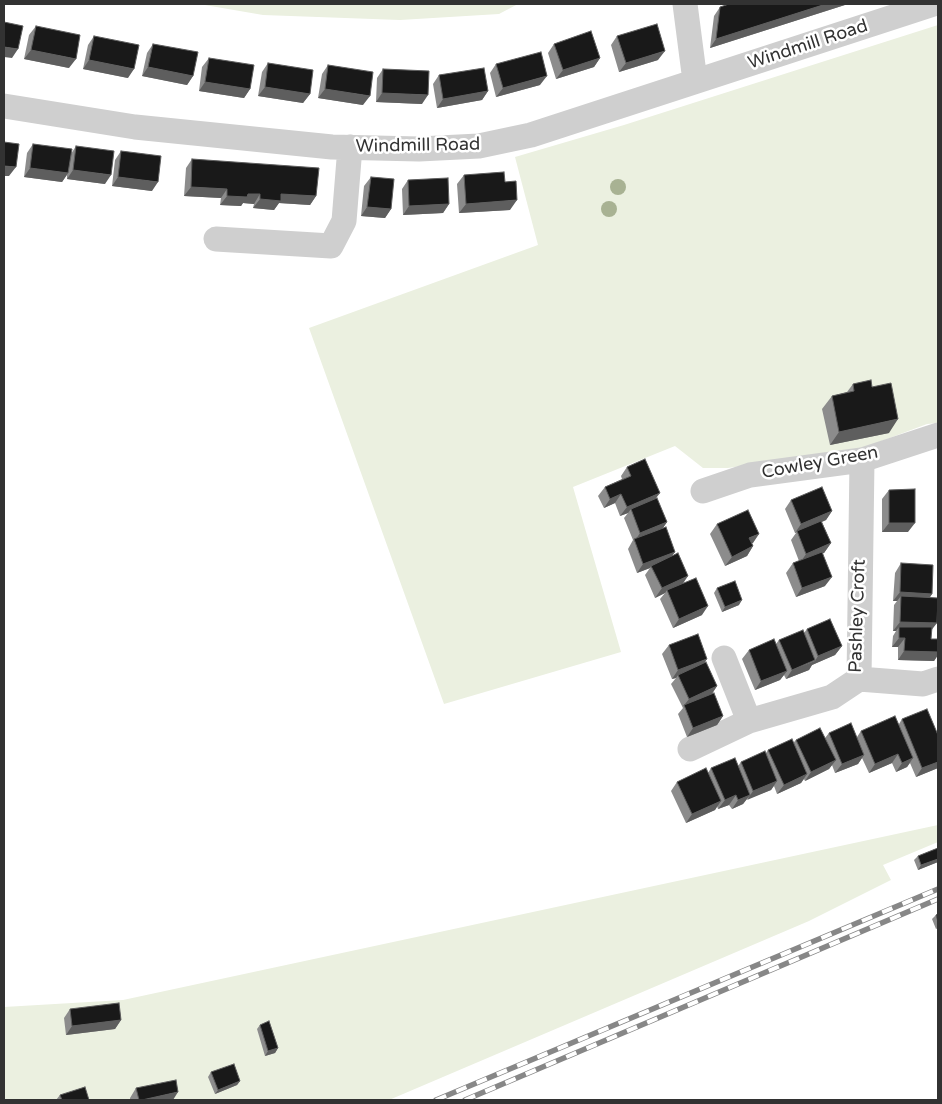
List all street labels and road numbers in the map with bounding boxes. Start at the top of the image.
street label: Windmill Road [745,15,871,75]
street label: Windmill Road [355,134,481,158]
street label: Cowley Green [760,442,880,484]
street label: Pashley Croft [845,559,871,673]

